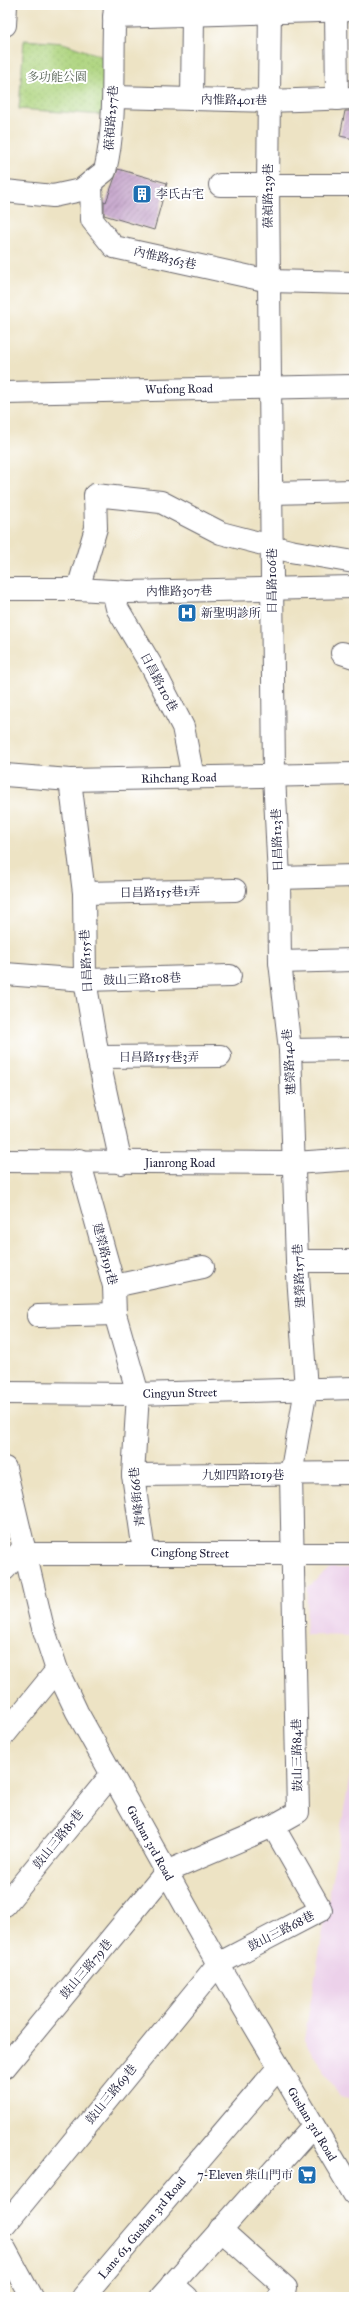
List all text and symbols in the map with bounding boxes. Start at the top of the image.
park label: 多功能公園 [27,70,87,84]
street label: 葆禎路257巷 [102,85,120,151]
street label: 內惟路401巷 [201,92,267,108]
street label: 葆禎路239巷 [261,163,275,229]
building icon: 李氏古宅 [131,183,153,205]
place label: 李氏古宅 [156,187,204,201]
street label: 內惟路363巷 [132,244,198,272]
street label: Wufong Road [145,381,213,398]
street label: 日昌路106巷 [265,548,279,614]
street label: 內惟路307巷 [146,583,212,599]
hospital icon: 新聖明診所 [176,602,198,624]
place label: 新聖明診所 [201,606,261,620]
street label: 日昌路110巷 [138,650,180,714]
street label: Rihchang Road [141,770,217,787]
street label: 日昌路123巷 [269,808,285,872]
street label: 日昌路155巷1弄 [120,884,200,900]
street label: 日昌路155巷 [77,929,95,993]
street label: 鼓山三路108巷 [103,971,181,987]
street label: 建榮路140巷 [280,1028,298,1096]
street label: 日昌路155巷3弄 [119,1050,199,1064]
street label: Jianrong Road [143,1156,215,1171]
street label: 建榮路191巷 [90,1221,120,1287]
street label: 建榮路157巷 [290,1243,308,1309]
street label: Cingyun Street [143,1385,218,1402]
street label: 青峰街66巷 [127,1466,147,1528]
street label: 九如四路1019巷 [202,1468,284,1482]
street label: Cingfong Street [151,1545,230,1562]
street label: 鼓山三路84巷 [289,1718,305,1792]
street label: Gushan 3rd Road [124,1803,176,1883]
street label: 鼓山三路85巷 [30,1807,86,1871]
street label: 鼓山三路68巷 [246,1908,316,1954]
street label: 鼓山三路79巷 [57,1937,115,2001]
street label: 鼓山三路69巷 [83,2061,139,2127]
street label: Gushan 3rd Road [284,2084,340,2164]
supermarket icon: 7-Eleven 柴山門市 [296,2164,318,2186]
place label: 7-Eleven 柴山門市 [197,2168,293,2182]
street label: Lane 61, Gushan 3rd Road [95,2174,189,2282]

